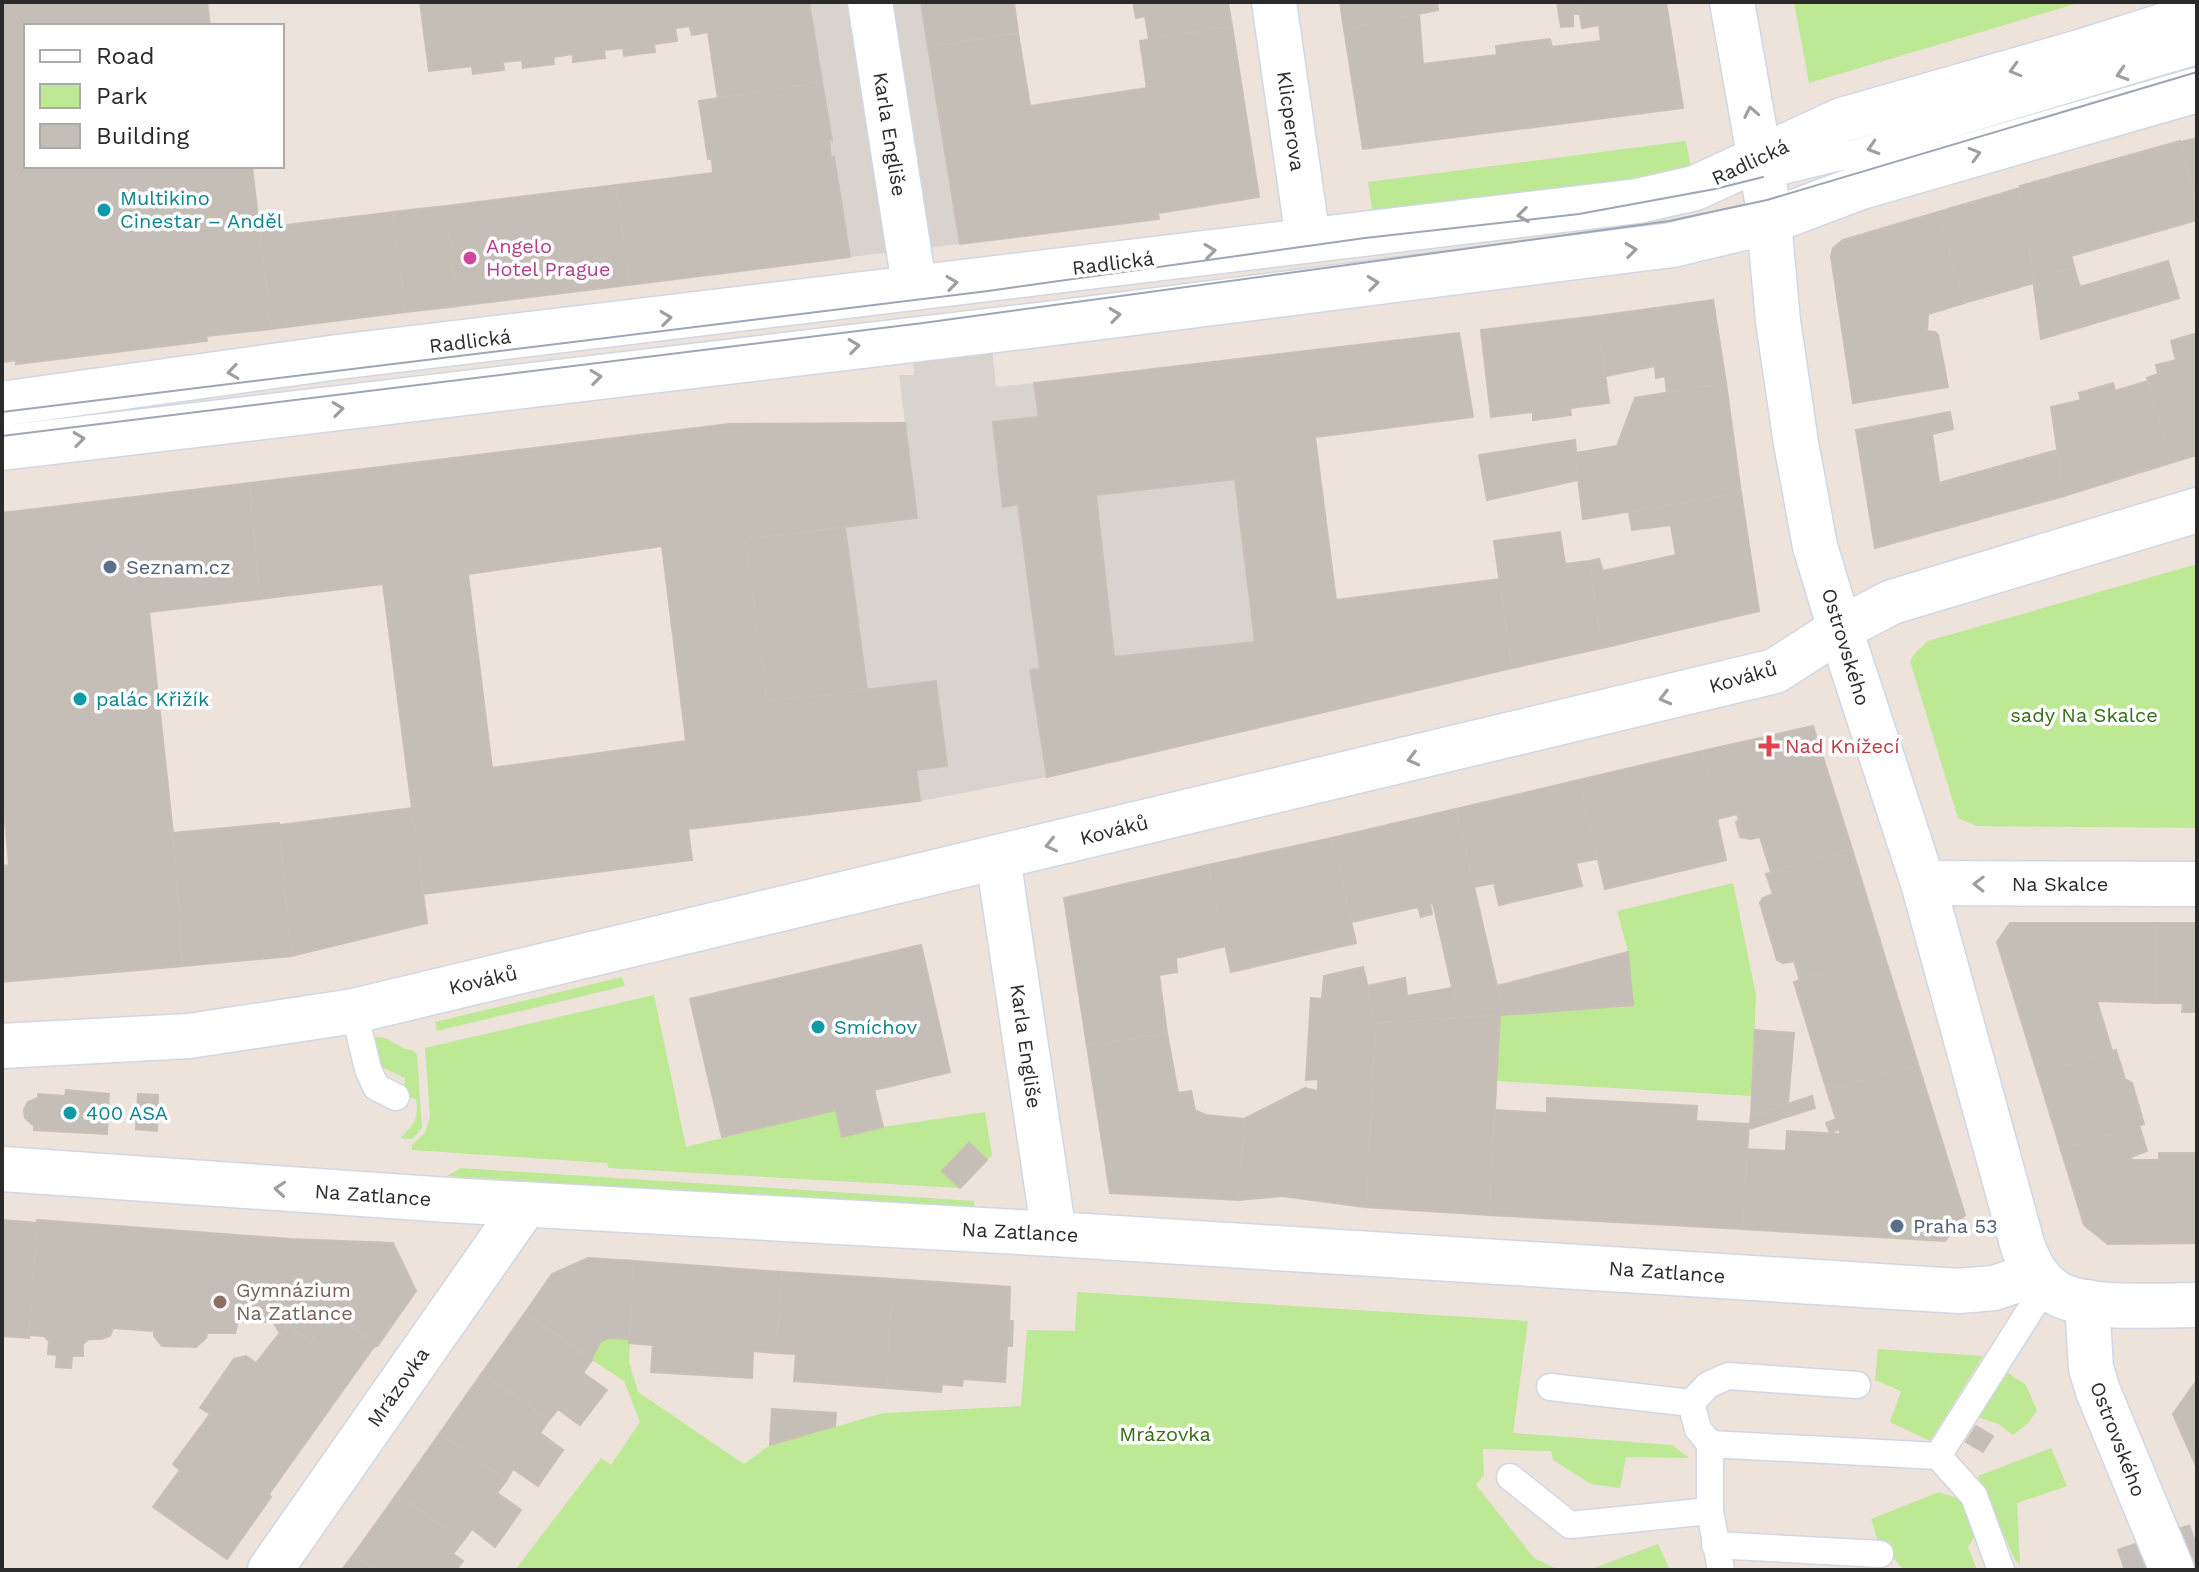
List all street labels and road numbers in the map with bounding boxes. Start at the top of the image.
street label: Klicperova [1272,69,1310,173]
street label: Karla Engliše [868,70,912,198]
street label: Radlická [1708,134,1792,190]
street label: Radlická [1071,246,1155,280]
street label: Radlická [428,324,512,358]
street label: Ostrovského [1817,585,1875,709]
street label: Kováků [1706,656,1780,698]
street label: Kováků [1077,810,1151,850]
street label: Na Skalce [2012,872,2108,896]
street label: Kováků [446,960,520,1000]
street label: Karla Engliše [1005,982,1047,1110]
street label: Na Zatlance [314,1179,432,1211]
street label: Na Zatlance [961,1217,1079,1247]
street label: Na Zatlance [1608,1256,1726,1288]
street label: Mrázovka [362,1343,434,1431]
street label: Ostrovského [2085,1378,2151,1500]

